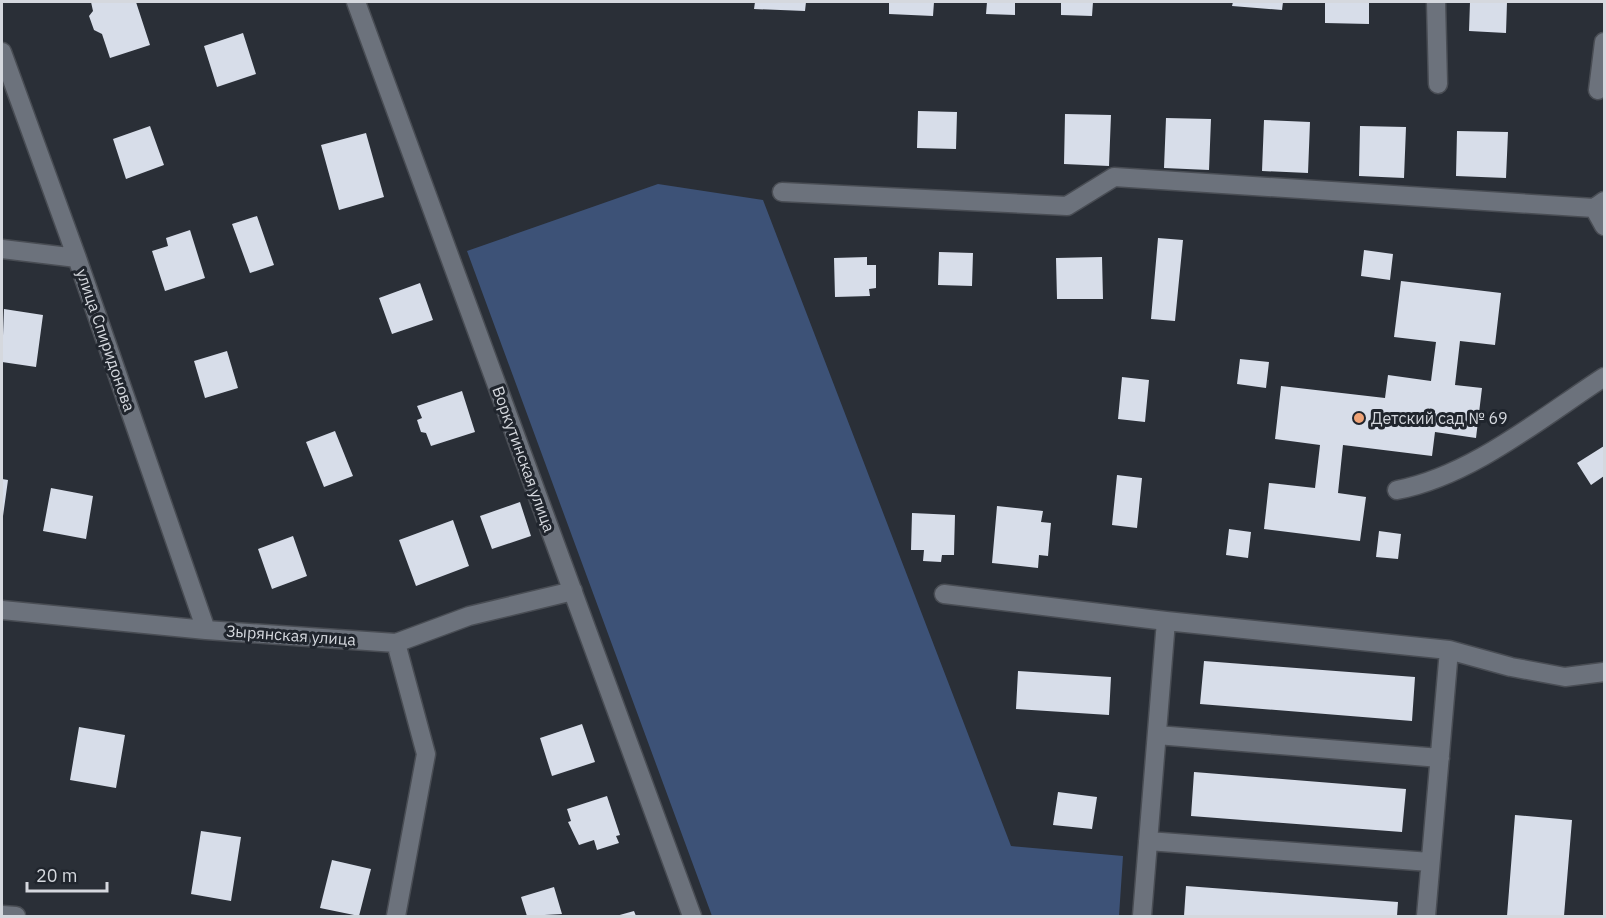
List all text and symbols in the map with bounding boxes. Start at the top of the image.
street label: улица Спиридонова [72,266,140,414]
street label: Воркутинская улица [488,383,560,535]
place label: Детский сад № 69 [1371,408,1508,428]
marker: Детский сад № 69 [1352,411,1366,425]
street label: Зырянская улица [225,620,357,650]
scale bar [27,855,106,893]
text: 20 m [36,864,78,887]

